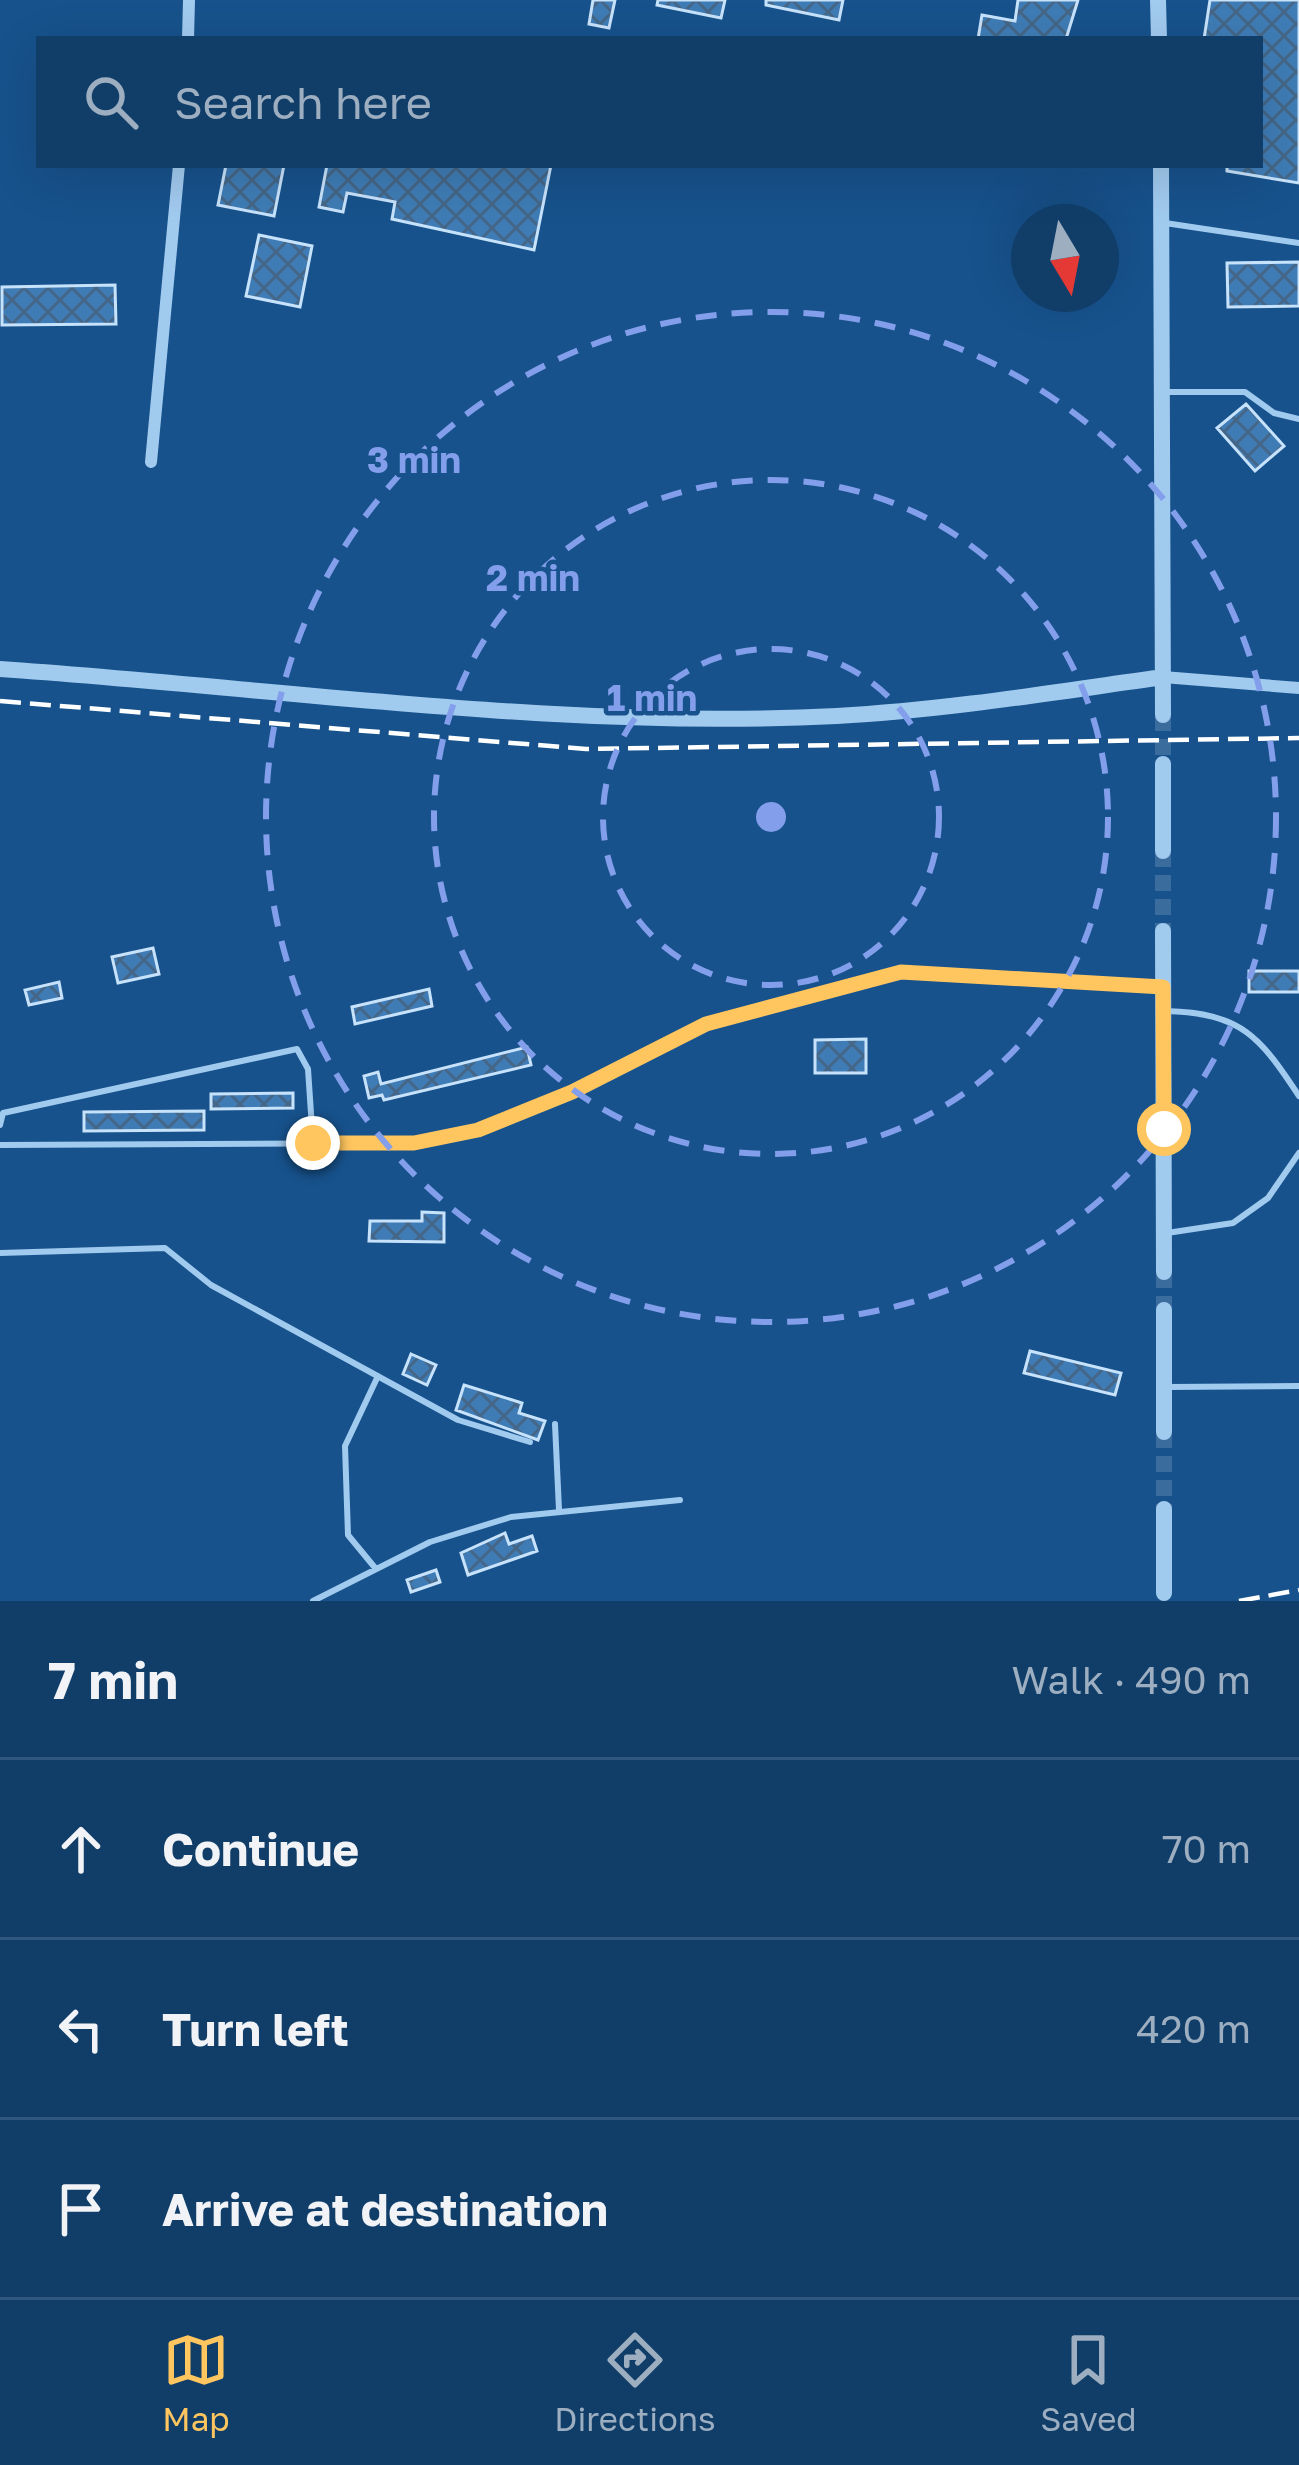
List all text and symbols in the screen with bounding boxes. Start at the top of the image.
search box [36,36,1263,168]
icon: search [78,69,144,135]
text: Search here [174,75,432,129]
north arrow [1011,204,1119,312]
text: 3 min [367,438,461,481]
text: 2 min [486,556,580,599]
text: 1 min [607,676,697,719]
centre of rings [750,796,792,838]
route start [1137,1102,1191,1156]
route end [286,1116,340,1170]
text: 7 min [48,1649,178,1710]
text: Walk · 490 m [1012,1656,1251,1703]
icon: ahead [48,1816,114,1882]
text: Continue [162,1822,359,1876]
text: 70 m [1162,1825,1251,1872]
icon: left [48,1996,114,2062]
text: Turn left [162,2002,349,2056]
text: 420 m [1136,2005,1251,2052]
icon: arrive [48,2176,114,2242]
text: Arrive at destination [162,2182,608,2236]
tab: Map [162,2327,230,2438]
tab: Directions [554,2327,716,2438]
tab: Saved [1040,2327,1137,2438]

